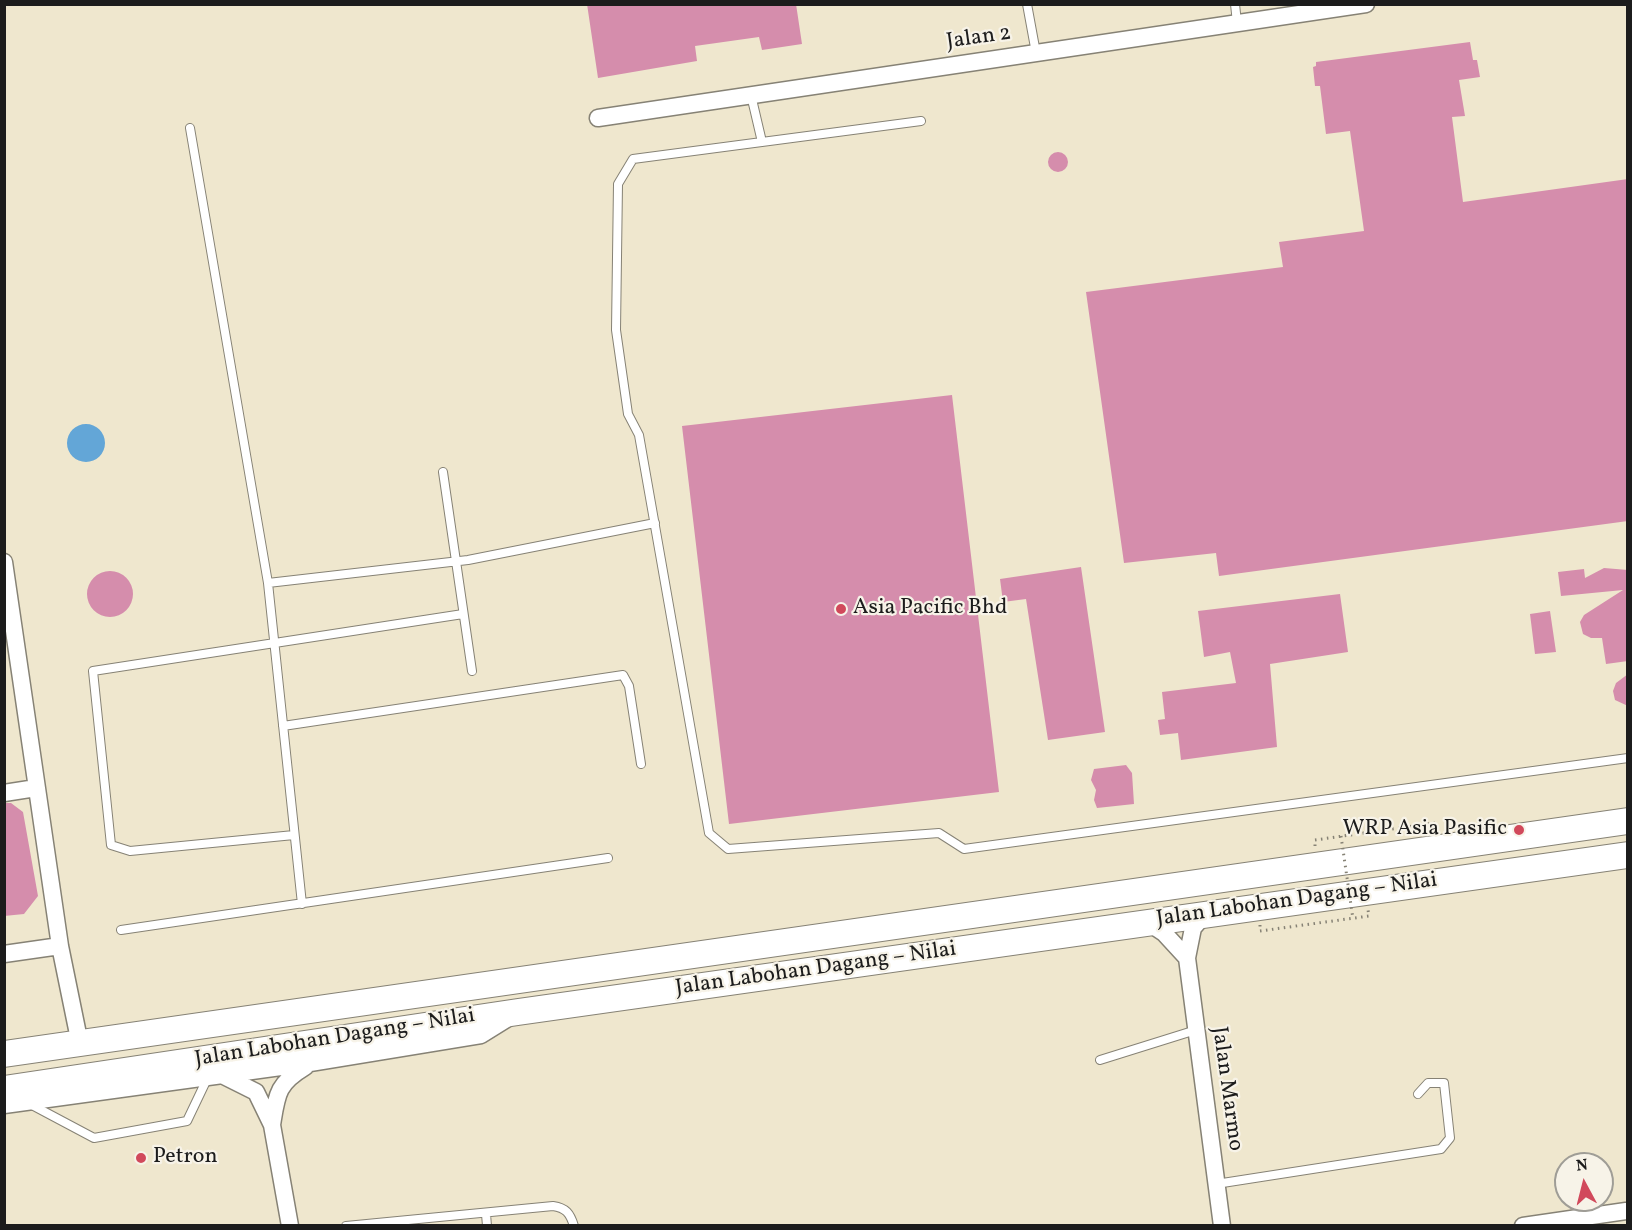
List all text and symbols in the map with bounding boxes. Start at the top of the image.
street label: Jalan 2 [945,21,1013,57]
place label: Asia Pacific Bhd [853,596,1007,622]
marker: Asia Pacific Bhd [834,602,848,616]
place label: WRP Asia Pasific [1342,817,1507,843]
marker: WRP Asia Pasific [1512,823,1526,837]
street label: Jalan Labohan Dagang ‒ Nilai [1155,868,1439,934]
street label: Jalan Labohan Dagang ‒ Nilai [674,937,958,1003]
street label: Jalan Labohan Dagang ‒ Nilai [193,1004,477,1074]
street label: Jalan Marmo [1204,1025,1248,1153]
place label: Petron [153,1145,218,1171]
marker: Petron [134,1151,148,1165]
north arrow [1554,1152,1614,1212]
text: N [1575,1154,1589,1178]

